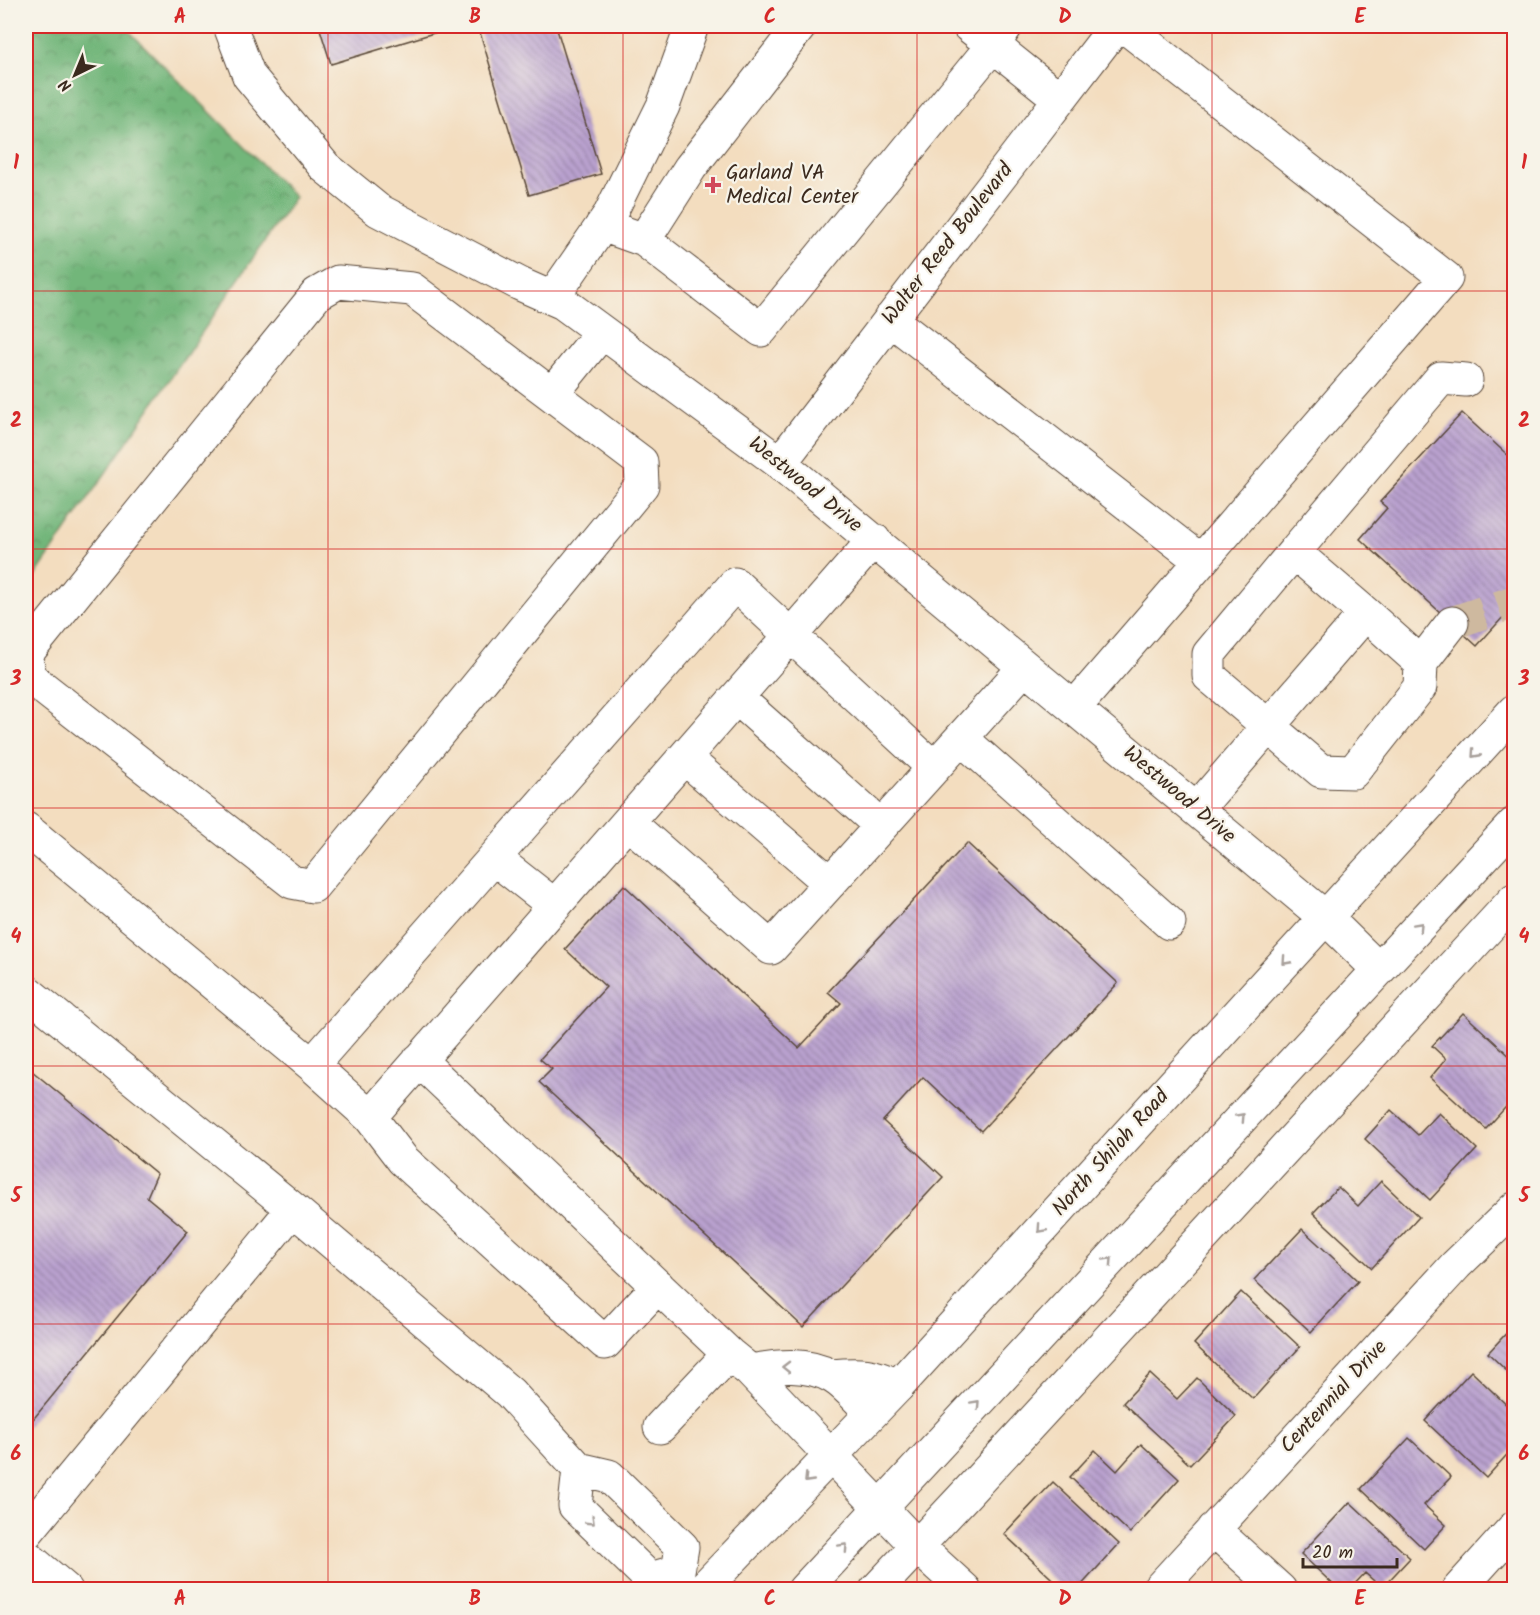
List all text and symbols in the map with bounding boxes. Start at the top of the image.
text: A [174,2,186,34]
text: B [469,2,481,34]
text: C [764,2,776,34]
text: D [1058,2,1072,34]
text: E [1354,2,1366,34]
north arrow [45,45,105,105]
text: N [54,72,78,97]
text: 1 [13,148,19,180]
text: 1 [1521,148,1527,180]
street label: Walter Reed Boulevard [874,155,1022,332]
place label: Garland VA Medical Center [726,157,859,214]
marker: Garland VA Medical Center [704,176,722,194]
text: 2 [10,406,22,438]
text: 2 [1518,406,1530,438]
street label: Westwood Drive [741,428,870,542]
text: 3 [10,664,22,696]
text: 3 [1518,664,1530,696]
street label: Westwood Drive [1115,738,1243,853]
one-way arrow [1471,747,1482,758]
text: 4 [11,922,22,954]
one-way arrow [1411,922,1422,933]
text: 4 [1519,922,1530,954]
one-way arrow [1282,955,1293,965]
street label: North Shiloh Road [1044,1081,1178,1224]
one-way arrow [1234,1114,1245,1124]
text: 5 [10,1181,23,1213]
text: 5 [1518,1181,1531,1213]
one-way arrow [1037,1222,1048,1233]
one-way arrow [1102,1257,1113,1267]
street label: Centennial Drive [1272,1332,1396,1461]
one-way arrow [781,1361,790,1373]
one-way arrow [969,1400,980,1411]
text: 6 [11,1439,22,1471]
text: 6 [1519,1439,1530,1471]
one-way arrow [804,1472,815,1483]
one-way arrow [584,1514,594,1525]
scale bar [1303,1531,1398,1569]
text: 20 m [1312,1539,1353,1568]
one-way arrow [837,1543,848,1554]
text: A [174,1584,186,1615]
text: B [469,1584,481,1615]
text: C [764,1584,776,1615]
text: D [1058,1584,1072,1615]
text: E [1354,1584,1366,1615]

